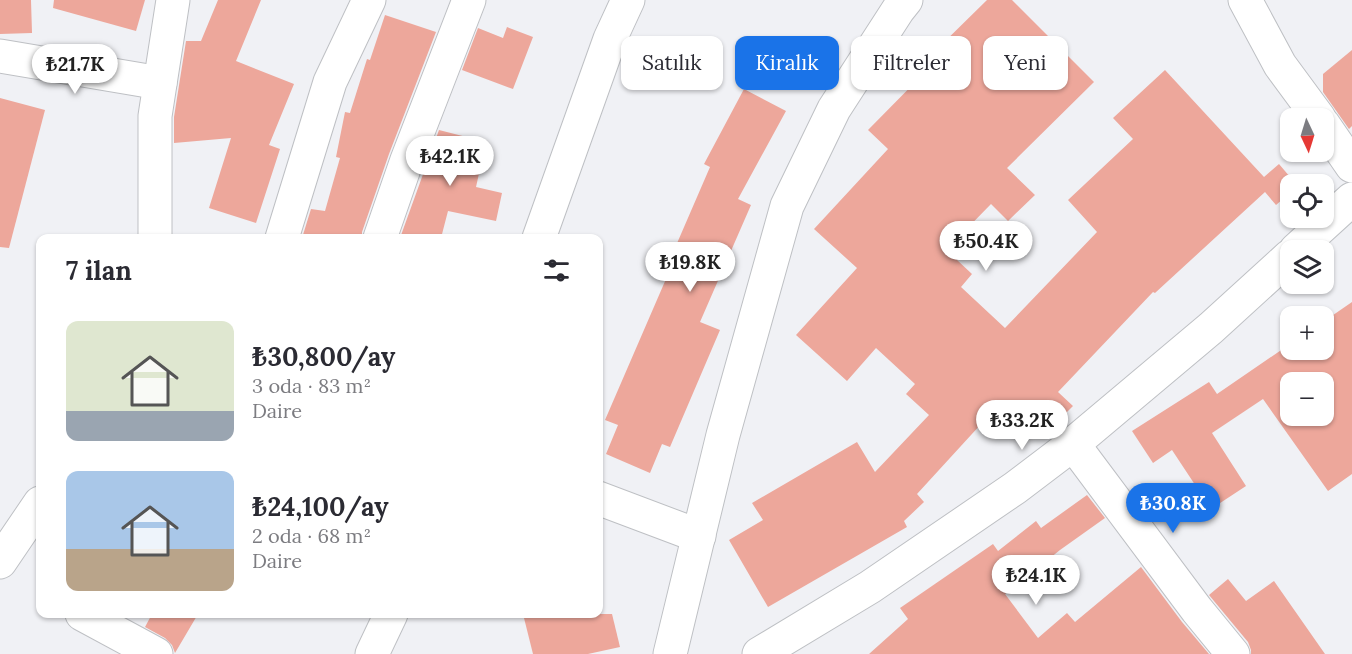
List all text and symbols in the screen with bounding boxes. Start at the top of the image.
chip: Satılık [621,36,723,90]
chip: Kiralık [735,36,839,90]
chip: Filtreler [851,36,971,90]
chip: Yeni [983,36,1068,90]
pin: ₺21.7K [26,44,124,95]
text: ₺21.7K [46,51,104,76]
north arrow [1280,108,1334,162]
map controls [1280,108,1334,426]
pin: ₺42.1K [401,136,499,187]
text: ₺42.1K [420,143,480,168]
button: locate [1280,174,1334,228]
pin: ₺50.4K [937,221,1035,272]
text: ₺50.4K [954,228,1018,253]
button: layers [1280,240,1334,294]
pin: ₺19.8K [641,242,739,293]
text: ₺19.8K [659,249,721,274]
text: 7 ilan [66,254,132,287]
icon: filters [540,254,573,287]
button: + [1280,306,1334,360]
text: ₺30,800/ay [252,340,395,373]
icon: home [114,345,186,417]
button: − [1280,372,1334,426]
text: 3 oda · 83 m² [252,373,371,398]
text: Daire [252,398,302,423]
pin: ₺33.2K [973,400,1071,451]
text: ₺33.2K [990,407,1054,432]
pin: ₺30.8K [1124,483,1222,534]
text: ₺24,100/ay [252,490,389,523]
text: ₺30.8K [1140,490,1206,515]
icon: home [114,495,186,567]
text: 2 oda · 68 m² [252,523,371,548]
text: Daire [252,548,302,573]
pin: ₺24.1K [987,555,1085,606]
text: ₺24.1K [1006,562,1066,587]

